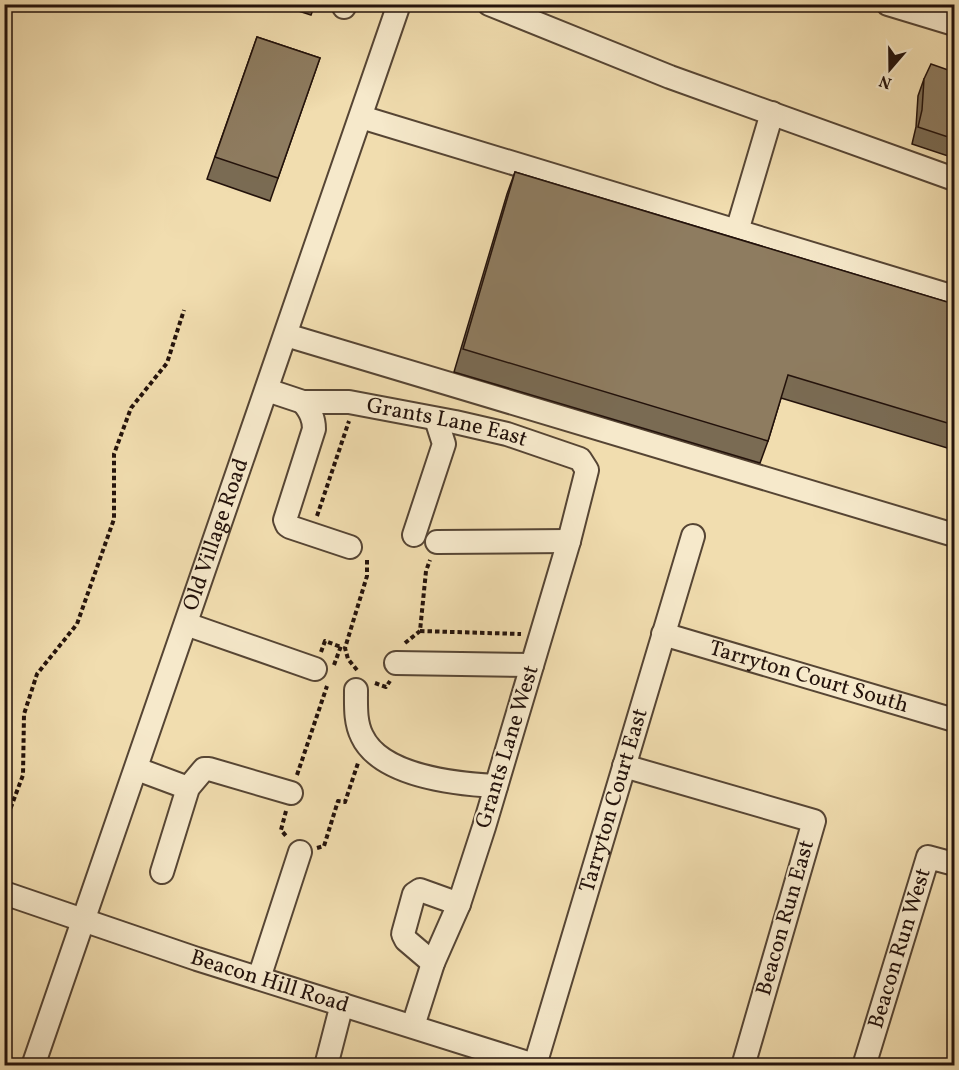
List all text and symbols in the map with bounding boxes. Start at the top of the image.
north arrow [860,39,920,99]
text: N [876,69,895,94]
street label: Grants Lane East [364,390,532,455]
street label: Old Village Road [175,454,257,615]
street label: Tarryton Court South [705,633,912,721]
street label: Grants Lane West [468,661,548,833]
street label: Tarryton Court East [572,704,656,896]
street label: Beacon Run East [749,836,823,999]
street label: Beacon Run West [861,864,939,1033]
street label: Beacon Hill Road [186,942,353,1021]

